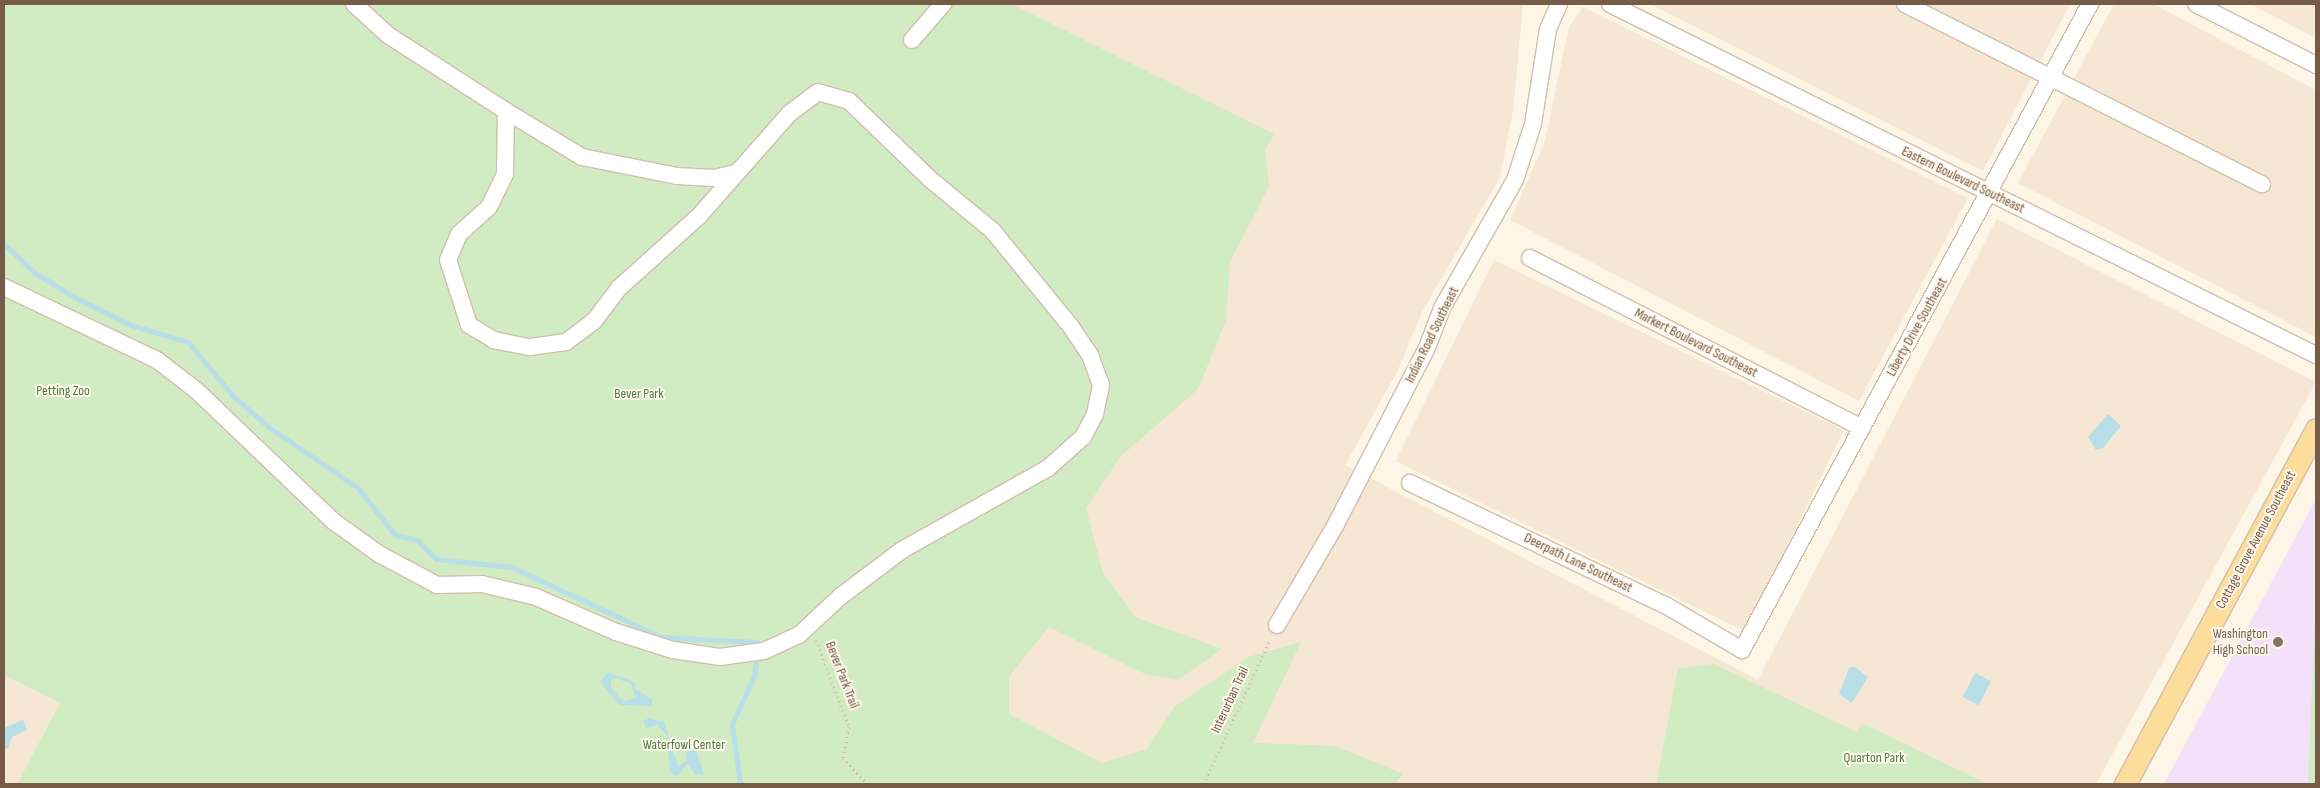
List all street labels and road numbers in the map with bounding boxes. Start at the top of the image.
street label: Eastern Boulevard Southeast [1899,143,2027,217]
street label: Liberty Drive Southeast [1883,275,1951,379]
street label: Indian Road Southeast [1402,284,1462,386]
street label: Markert Boulevard Southeast [1632,305,1760,381]
street label: Cottage Grove Avenue Southeast [2212,468,2300,612]
street label: Deerpath Lane Southeast [1521,529,1635,597]
street label: Bever Park Trail [821,639,863,711]
street label: Interurban Trail [1207,664,1253,736]

